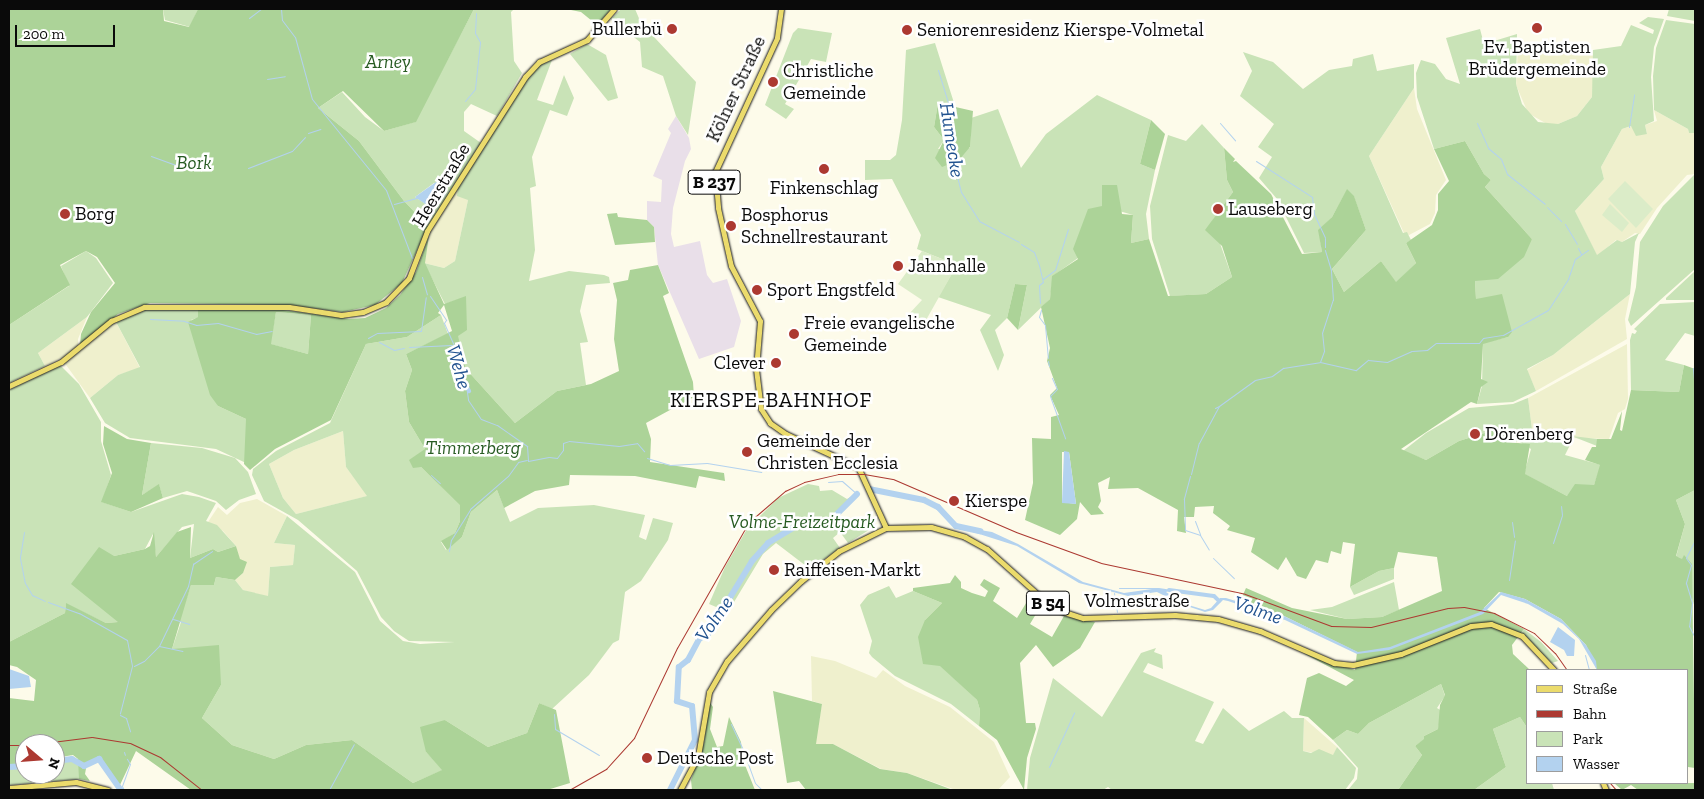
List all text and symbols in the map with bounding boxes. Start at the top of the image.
scale bar [18,15,118,47]
place label: Bullerbü [592,18,662,40]
place label: Seniorenresidenz Kierspe-Volmetal [917,19,1204,41]
marker: Ev. Baptisten Brüdergemeinde [1531,22,1543,34]
marker: Bullerbü [666,23,678,35]
marker: Seniorenresidenz Kierspe-Volmetal [901,24,913,36]
text: 200 m [23,25,64,43]
street label: Kölner Straße [701,32,771,146]
place label: Ev. Baptisten Brüdergemeinde [1468,36,1606,80]
park label: Arney [365,51,411,73]
place label: Christliche Gemeinde [783,60,873,104]
marker: Christliche Gemeinde [767,76,779,88]
water label: Humecke [934,101,970,179]
street label: Heerstraße [407,139,475,231]
park label: Bork [176,152,212,174]
marker: Finkenschlag [818,163,830,175]
road number: B 237 [686,166,742,198]
place label: Finkenschlag [770,177,878,199]
place label: Lauseberg [1228,198,1313,220]
place label: Borg [75,203,115,225]
marker: Lauseberg [1212,203,1224,215]
place label: Bosphorus Schnellrestaurant [741,204,888,248]
marker: Borg [59,208,71,220]
marker: Bosphorus Schnellrestaurant [725,220,737,232]
place label: Jahnhalle [908,255,986,277]
marker: Jahnhalle [892,260,904,272]
place label: Sport Engstfeld [767,279,895,301]
marker: Sport Engstfeld [751,284,763,296]
place label: Freie evangelische Gemeinde [804,312,955,356]
marker: Freie evangelische Gemeinde [788,328,800,340]
water label: Wehe [441,342,477,392]
place label: Clever [714,352,766,374]
marker: Clever [770,357,782,369]
district label: KIERSPE-BAHNHOF [668,387,874,413]
place label: Dörenberg [1485,423,1573,445]
marker: Dörenberg [1469,428,1481,440]
place label: Gemeinde der Christen Ecclesia [757,430,898,474]
park label: Timmerberg [425,437,521,459]
marker: Gemeinde der Christen Ecclesia [741,446,753,458]
place label: Kierspe [965,490,1027,512]
marker: Kierspe [947,494,961,508]
park label: Volme-Freizeitpark [729,511,875,533]
place label: Raiffeisen-Markt [784,559,921,581]
marker: Raiffeisen-Markt [768,564,780,576]
road number: B 54 [1026,588,1070,618]
street label: Volmestraße [1084,590,1190,612]
water label: Volme [1230,590,1286,630]
water label: Volme [690,592,738,646]
legend [1526,669,1689,784]
text: Straße [1573,680,1617,698]
text: Bahn [1573,705,1606,723]
text: Park [1573,730,1603,748]
north arrow [15,734,65,784]
place label: Deutsche Post [657,747,774,769]
marker: Deutsche Post [641,752,653,764]
text: Wasser [1573,755,1620,773]
text: N [44,756,64,771]

